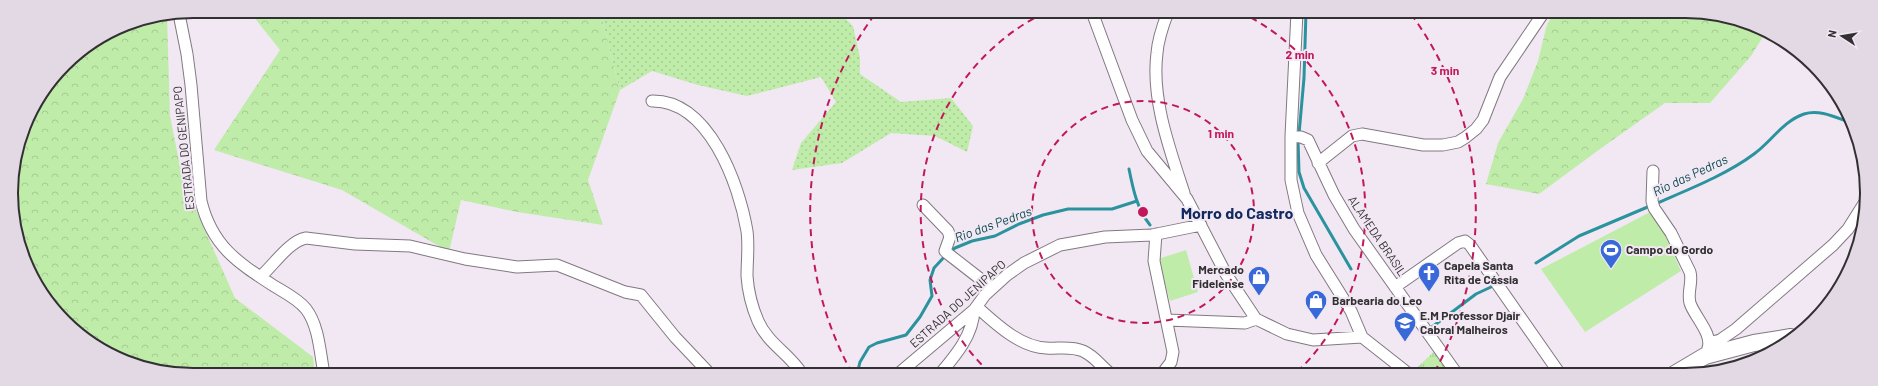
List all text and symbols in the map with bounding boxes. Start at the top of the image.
north arrow [1822,16,1862,56]
text: N [1825,29,1839,39]
text: 2 min [1286,47,1314,61]
text: 3 min [1431,63,1459,77]
street label: ESTRADA DO GENIPAPO [170,85,196,211]
text: 1 min [1208,126,1234,140]
water label: Rio das Pedras [1650,151,1730,199]
street label: ALAMEDA BRASIL [1346,193,1410,278]
water label: Rio das Pedras [952,203,1034,245]
district label: Morro do Castro [1181,203,1293,222]
centre of rings [1136,205,1150,219]
sports icon: Campo do Gordo [1598,237,1624,270]
place label: Campo do Gordo [1626,242,1714,256]
street label: ESTRADA DO JENIPAPO [907,257,1008,350]
place label: Capela Santa Rita de Cássia [1444,258,1518,286]
church icon: Capela Santa Rita de Cássia [1416,260,1442,293]
place label: Mercado Fidelense [1192,262,1244,290]
shop icon: Mercado Fidelense [1246,264,1272,297]
shop icon: Barbearia do Leo [1303,288,1329,321]
place label: Barbearia do Leo [1332,293,1423,307]
place label: E.M Professor Djair Cabral Malheiros [1420,308,1521,336]
school or university icon: E.M Professor Djair Cabral Malheiros [1392,310,1418,343]

